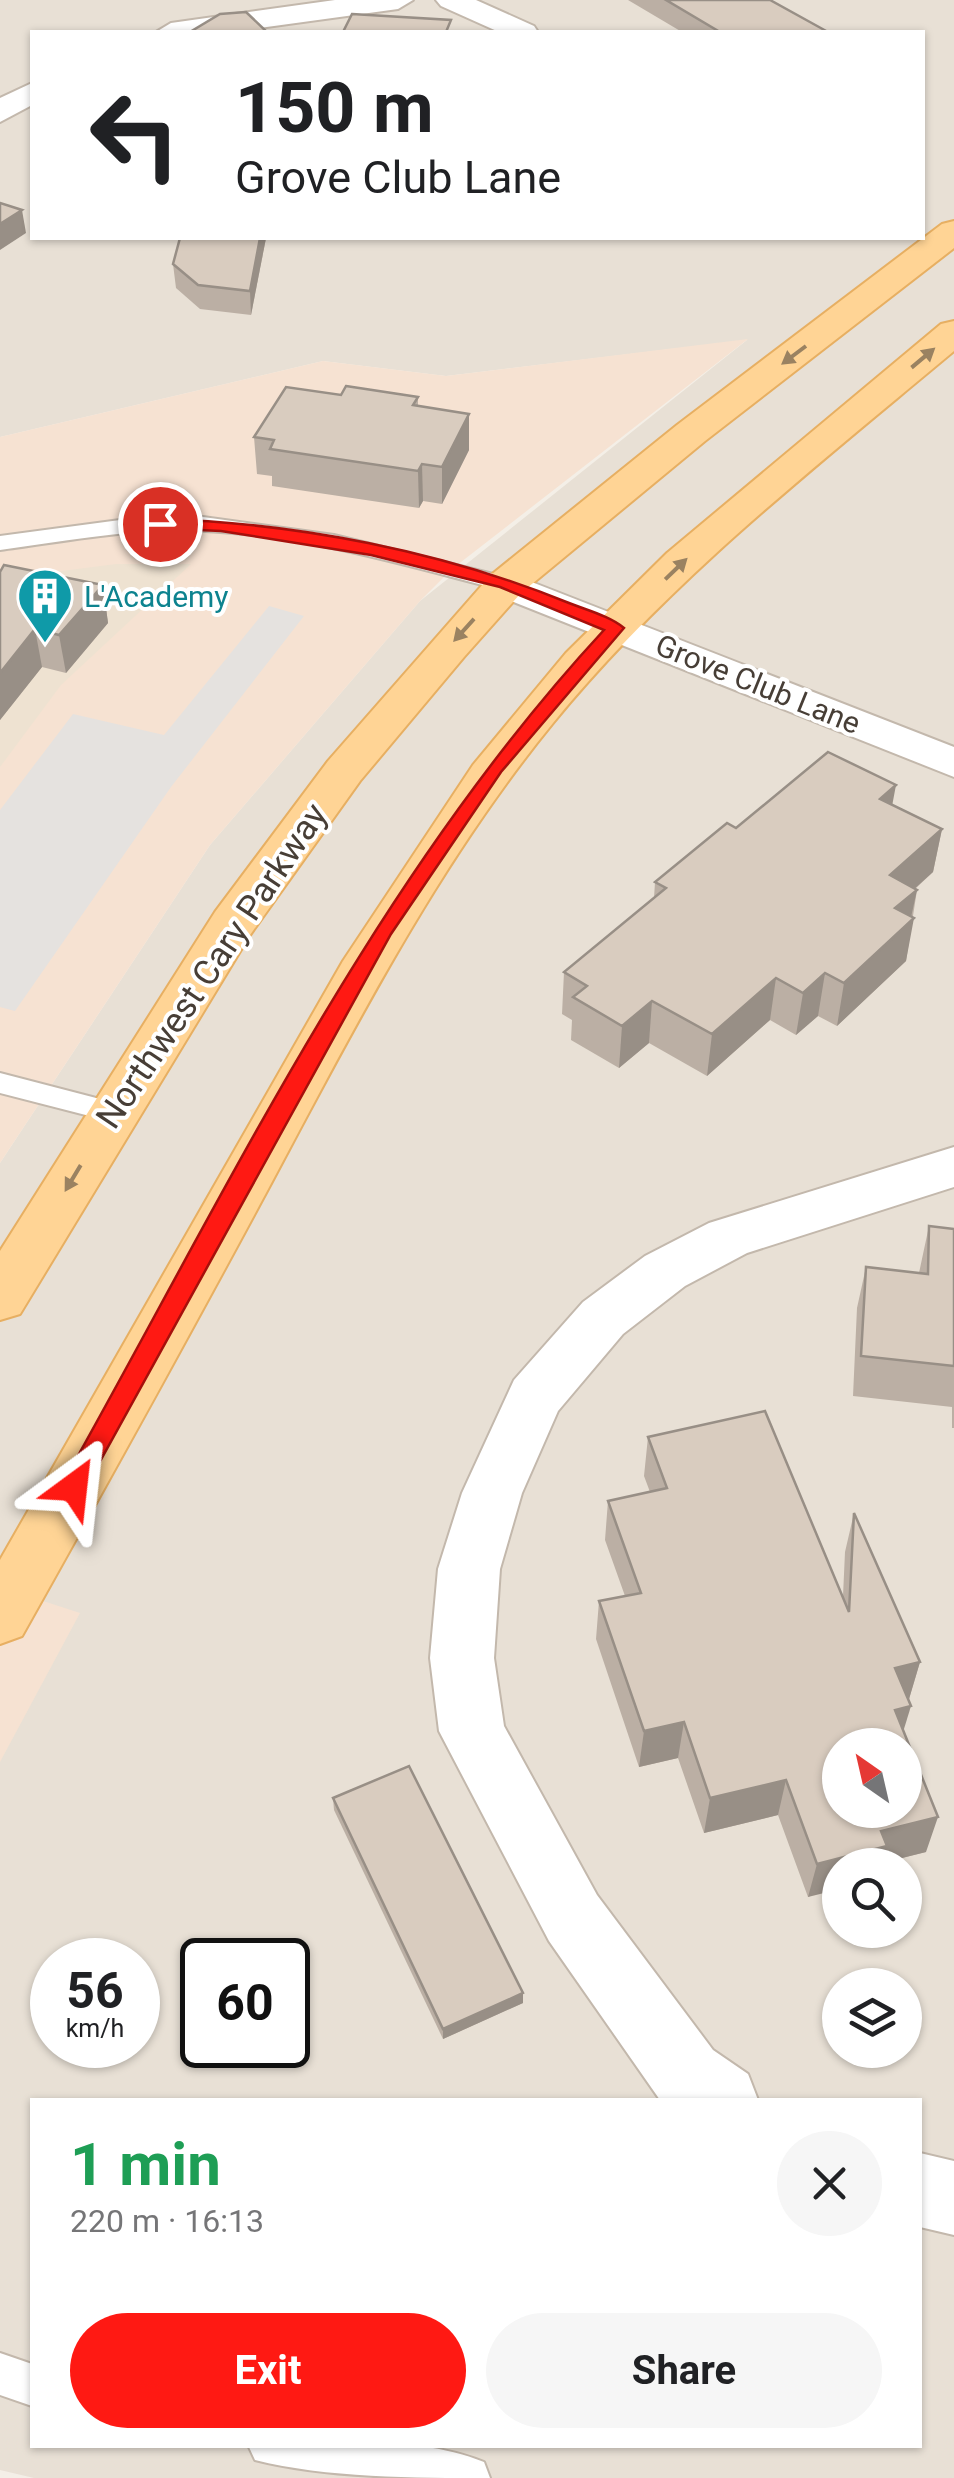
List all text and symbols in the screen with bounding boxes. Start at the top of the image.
text: 150 m [235,67,434,149]
icon: left [70,70,200,200]
text: Grove Club Lane [235,151,561,204]
one-way arrow [781,344,807,364]
one-way arrow [911,348,936,370]
pin [118,482,203,567]
icon: arrive [133,497,188,552]
one-way arrow [663,558,687,581]
building icon: L'Academy [15,566,75,645]
place label: L'Academy [84,579,229,614]
one-way arrow [454,617,476,642]
street label: Grove Club Lane [651,627,865,741]
street label: Northwest Cary Parkway [88,795,336,1136]
one-way arrow [65,1164,82,1192]
position arrow [22,1435,126,1539]
north arrow [822,1728,922,1828]
map controls [822,1728,922,2068]
button: search [822,1848,922,1948]
speed limit sign: 60 [180,1938,310,2068]
text: 56 [66,1962,124,2020]
button: layers [822,1968,922,2068]
text: km/h [66,2014,124,2043]
text: 1 min [70,2129,221,2200]
button: close [777,2131,882,2236]
text: 220 m · 16:13 [70,2202,264,2240]
button: Exit [70,2313,466,2428]
button: Share [486,2313,882,2428]

